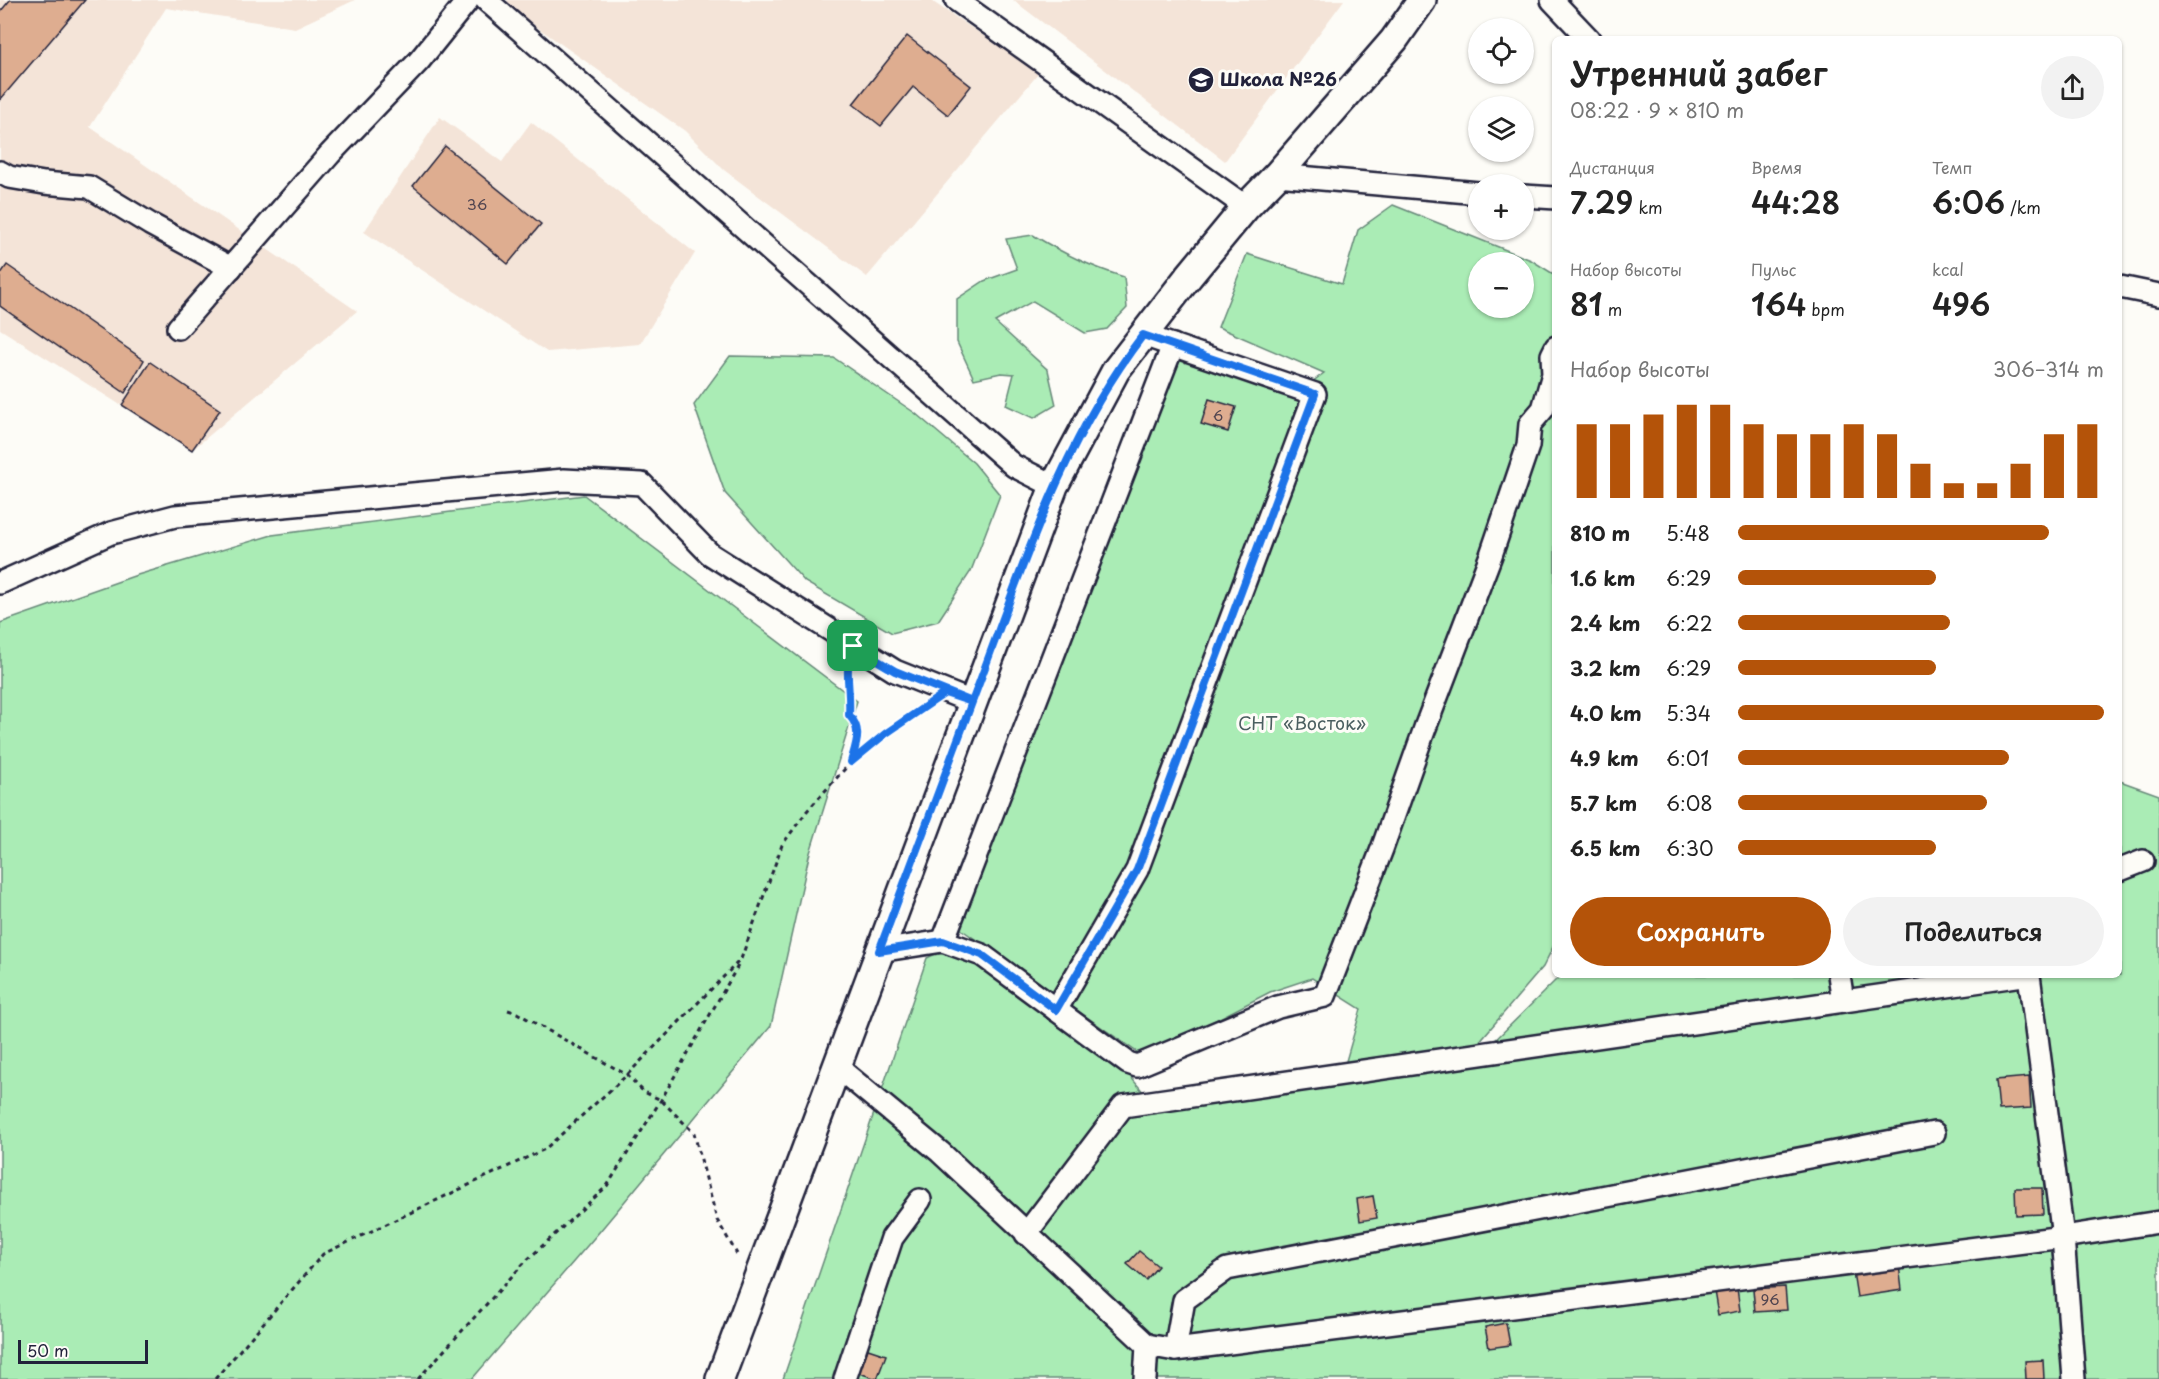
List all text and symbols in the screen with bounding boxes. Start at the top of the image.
map controls [1468,18,1534,318]
button: locate [1468,18,1534,84]
text: Утренний забег [1570,47,1827,97]
button: share [2041,56,2104,119]
school or university icon: Школа №26 [1186,65,1216,95]
place label: Школа №26 [1220,65,1337,92]
text: 08:22 · 9 × 810 m [1570,95,1744,125]
button: layers [1468,96,1534,162]
text: Дистанция [1570,155,1655,179]
text: Время [1751,155,1802,179]
text: Темп [1932,155,1972,179]
button: + [1468,174,1534,240]
text: 7.29 [1570,179,1633,224]
text: 44:28 [1751,179,1840,224]
text: 6:06 [1932,179,2005,224]
house number: 36 [467,192,487,215]
text: km [1633,195,1663,219]
text: /km [2005,195,2041,219]
button: − [1468,252,1534,318]
text: Набор высоты [1570,257,1682,281]
text: Пульс [1751,257,1796,281]
text: kcal [1932,257,1964,281]
text: 81 [1570,281,1602,326]
text: 164 [1751,281,1806,326]
text: 496 [1932,281,1990,326]
text: m [1602,297,1622,321]
text: bpm [1806,297,1845,321]
text: Набор высоты [1570,354,1710,384]
text: 306–314 m [1993,354,2104,384]
house number: 6 [1213,403,1223,426]
text: 810 m [1570,518,1630,548]
text: 5:48 [1666,518,1710,548]
text: 1.6 km [1570,563,1635,593]
text: 6:29 [1666,563,1711,593]
text: 2.4 km [1570,608,1640,638]
text: 6:22 [1666,608,1713,638]
pin [827,620,878,671]
icon: arrive [836,629,869,662]
text: 3.2 km [1570,653,1641,683]
text: 6:29 [1666,653,1711,683]
text: 4.0 km [1570,698,1642,728]
text: 5:34 [1666,698,1711,728]
park label: СНТ «Восток» [1238,709,1366,736]
text: 4.9 km [1570,743,1639,773]
text: 6:01 [1666,743,1709,773]
text: 5.7 km [1570,788,1637,818]
text: 6:08 [1666,788,1713,818]
text: 6.5 km [1570,833,1640,863]
text: 6:30 [1666,833,1714,863]
button: Сохранить [1570,897,1831,966]
button: Поделиться [1843,897,2104,966]
house number: 96 [1761,1287,1780,1310]
scale bar [18,1337,148,1364]
text: 50 m [27,1338,68,1362]

